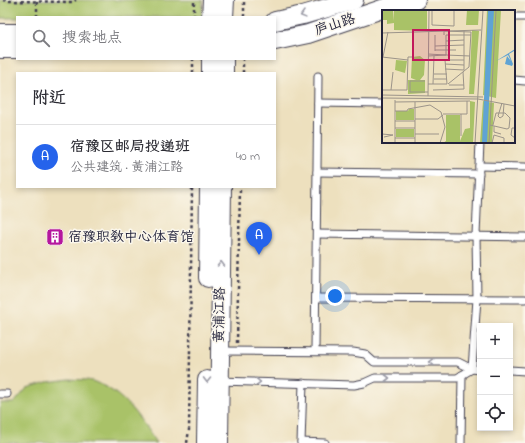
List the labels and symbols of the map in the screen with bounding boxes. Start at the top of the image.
street label: 庐山路 [312,9,358,41]
one-way arrow [300,10,307,19]
inset map [382,10,515,143]
pin: A [246,222,272,255]
building icon: 宿豫职教中心体育馆 [45,227,65,247]
place label: 宿豫职教中心体育馆 [68,227,194,248]
one-way arrow [217,261,225,267]
your location [325,286,345,306]
street label: 黄浦江路 [209,287,231,343]
one-way arrow [429,358,435,366]
one-way arrow [384,374,390,382]
one-way arrow [203,377,211,383]
one-way arrow [255,378,261,386]

